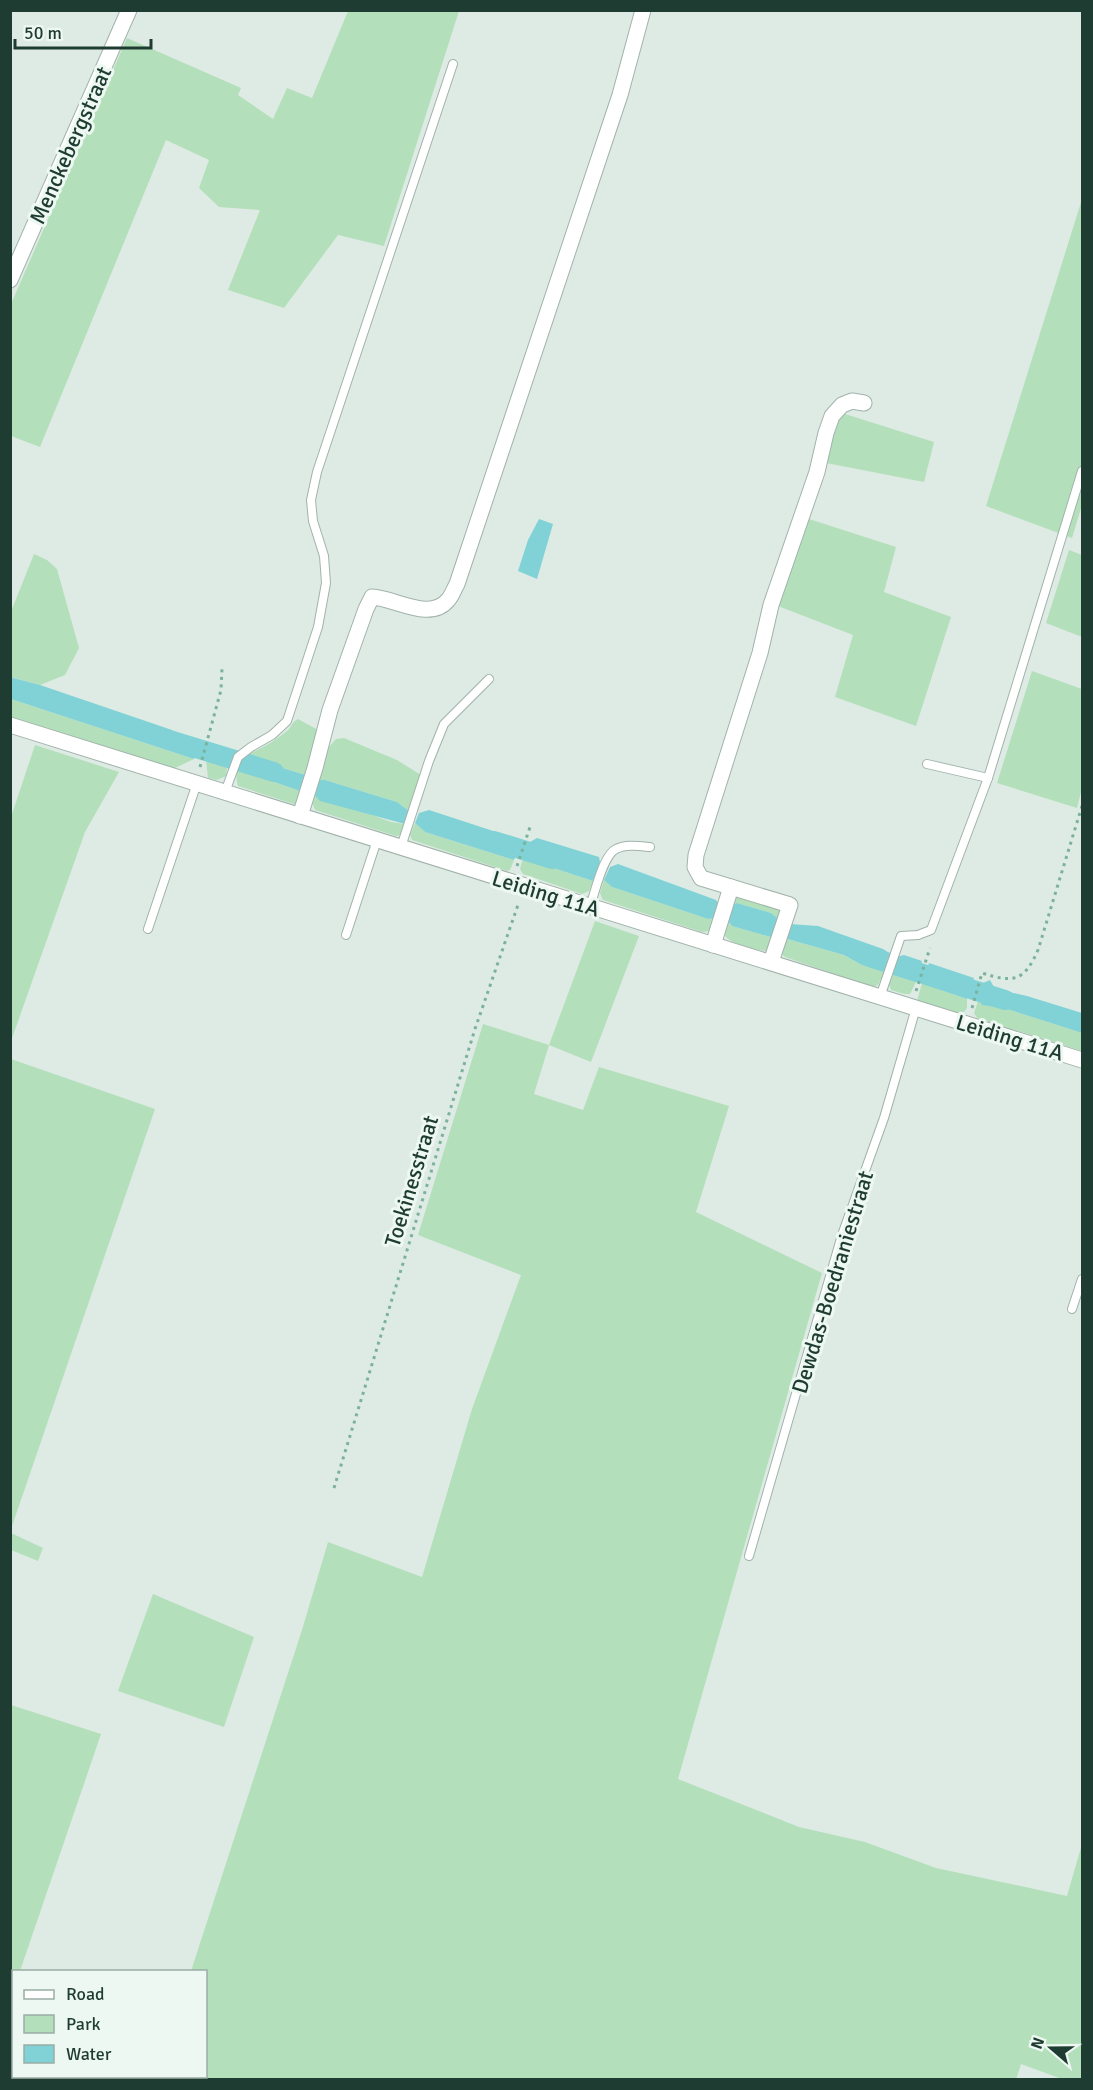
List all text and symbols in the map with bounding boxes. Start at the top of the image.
scale bar [15,12,152,50]
text: 50 m [24,22,62,44]
street label: Menckebergstraat [24,62,117,228]
street label: Leiding 11A [489,864,603,923]
street label: Leiding 11A [953,1008,1067,1067]
street label: Toekinesstraat [379,1112,444,1250]
street label: Dewdas-Boedraniestraat [786,1167,879,1397]
legend [12,1970,207,2078]
text: Road [66,1983,105,2005]
text: Park [66,2013,101,2035]
north arrow [1021,2018,1081,2078]
text: N [1027,2035,1049,2052]
text: Water [66,2043,112,2065]

